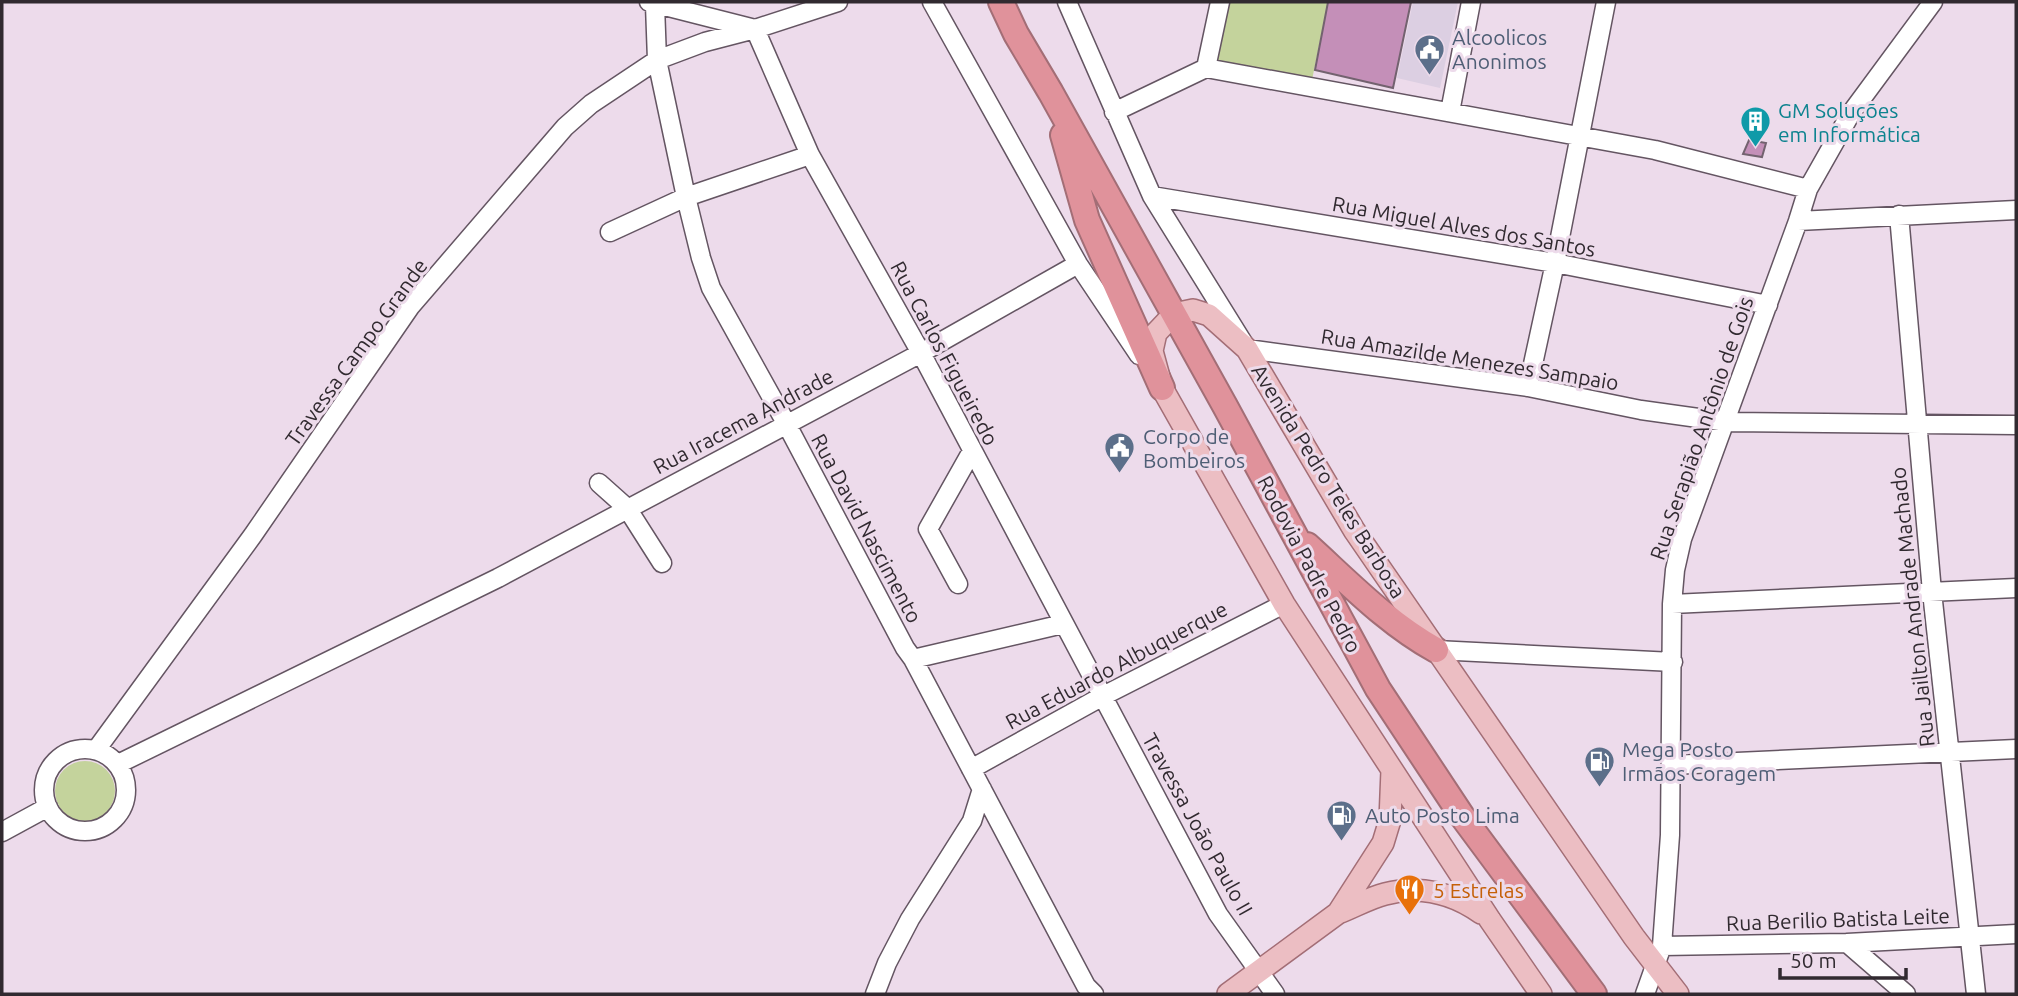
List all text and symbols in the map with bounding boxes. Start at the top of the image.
place label: Alcoolicos Anonimos [1452,25,1547,73]
public building icon: Alcoolicos Anonimos [1412,32,1446,76]
place label: GM Soluções em Informática [1778,98,1921,146]
building icon: GM Soluções em Informática [1738,105,1772,149]
street label: Rua Miguel Alves dos Santos [1331,191,1597,261]
street label: Travessa Campo Grande [280,254,432,450]
street label: Rua Carlos Figueiredo [886,257,1004,449]
street label: Rua Serapião Antônio de Gois [1645,293,1757,563]
street label: Rua Amazilde Menezes Sampaio [1319,324,1621,394]
street label: Avenida Pedro Teles Barbosa [1247,360,1411,602]
street label: Rua Iracema Andrade [649,363,837,479]
place label: Corpo de Bombeiros [1143,424,1245,472]
street label: Rua David Nascimento [807,429,927,627]
public building icon: Corpo de Bombeiros [1103,431,1137,475]
street label: Rua Jailton Andrade Machado [1885,466,1939,748]
street label: Rodovia Padre Pedro [1253,471,1367,657]
street label: Rua Eduardo Albuquerque [1001,596,1231,734]
street label: Travessa João Paulo II [1138,729,1258,919]
place label: Mega Posto Irmãos Coragem [1622,737,1776,785]
fuel station icon: Mega Posto Irmãos Coragem [1582,744,1616,788]
fuel station icon: Auto Posto Lima [1325,798,1359,842]
place label: Auto Posto Lima [1365,803,1520,827]
restaurant icon: 5 Estrelas [1393,873,1427,917]
place label: 5 Estrelas [1433,878,1524,902]
street label: Rua Berilio Batista Leite [1726,903,1950,935]
scale bar [1780,936,1906,980]
text: 50 m [1790,948,1837,972]

